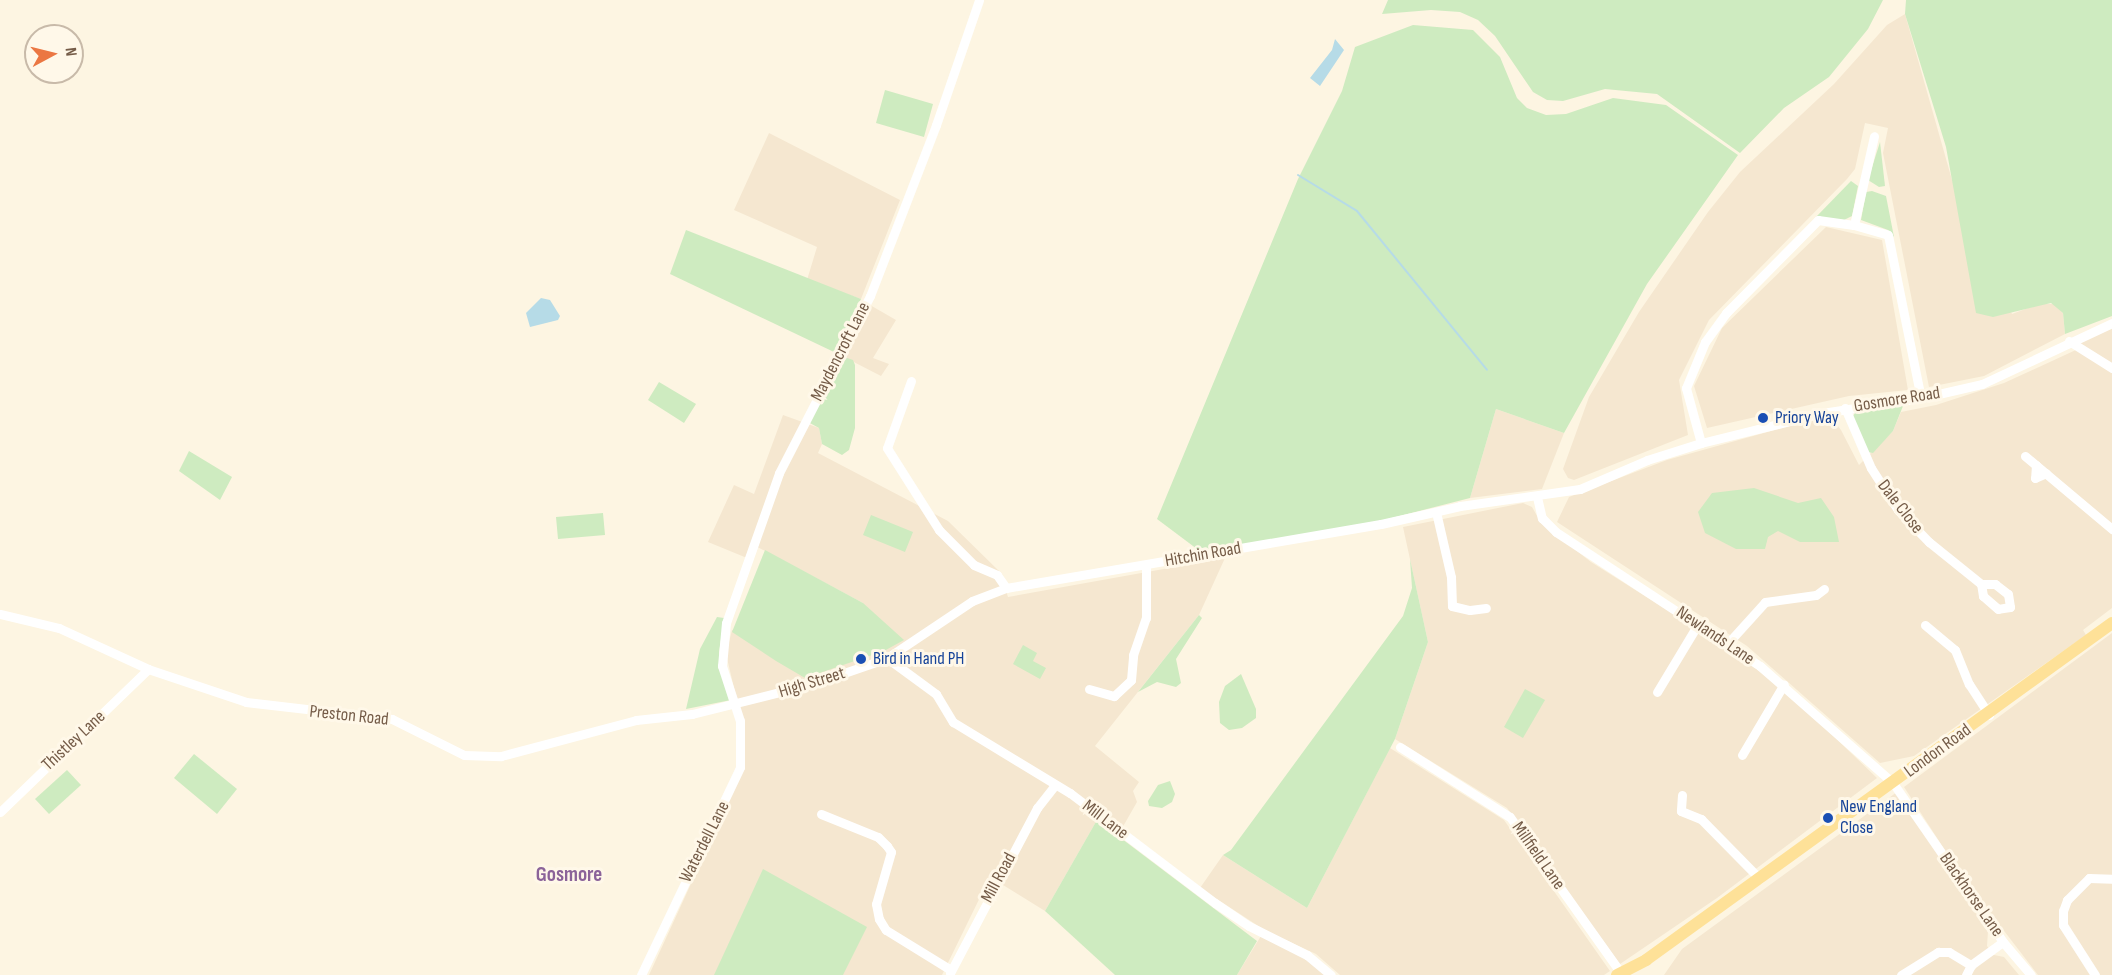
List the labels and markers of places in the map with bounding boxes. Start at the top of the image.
place label: Priory Way [1775,407,1839,429]
marker: Priory Way [1756,411,1770,425]
place label: Bird in Hand PH [873,648,964,670]
marker: Bird in Hand PH [854,652,868,666]
place label: New England Close [1840,797,1917,840]
marker: New England Close [1821,811,1835,825]

